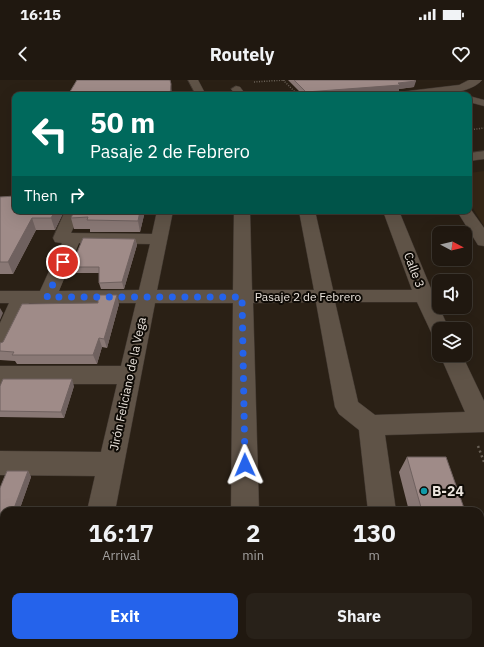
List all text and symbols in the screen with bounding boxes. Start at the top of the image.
text: 16:15 [20,5,61,24]
icon: back [12,43,34,65]
text: Routely [210,43,274,66]
icon: heart [450,43,472,65]
text: 50 m [90,104,155,141]
icon: left [24,108,76,160]
text: Pasaje 2 de Febrero [90,140,250,163]
icon: right [66,184,88,206]
text: Then [24,186,58,205]
north arrow [432,226,472,266]
map controls [432,226,472,362]
pin [46,245,80,279]
street label: Calle 3 [401,250,428,290]
icon: arrive [52,251,74,273]
button: sound [432,274,472,314]
street label: Pasaje 2 de Febrero [255,289,362,304]
street label: Jirón Feliciano de la Vega [106,315,149,452]
button: layers [432,322,472,362]
position arrow [224,444,266,486]
place label: B-24 [432,482,464,500]
marker: B-24 [419,486,429,496]
text: 16:17 [88,517,154,549]
text: 2 [246,517,260,549]
text: 130 [352,517,396,549]
text: Arrival [102,547,140,564]
text: min [242,547,264,564]
text: m [368,547,380,564]
button: Exit [12,593,238,639]
button: Share [246,593,472,639]

